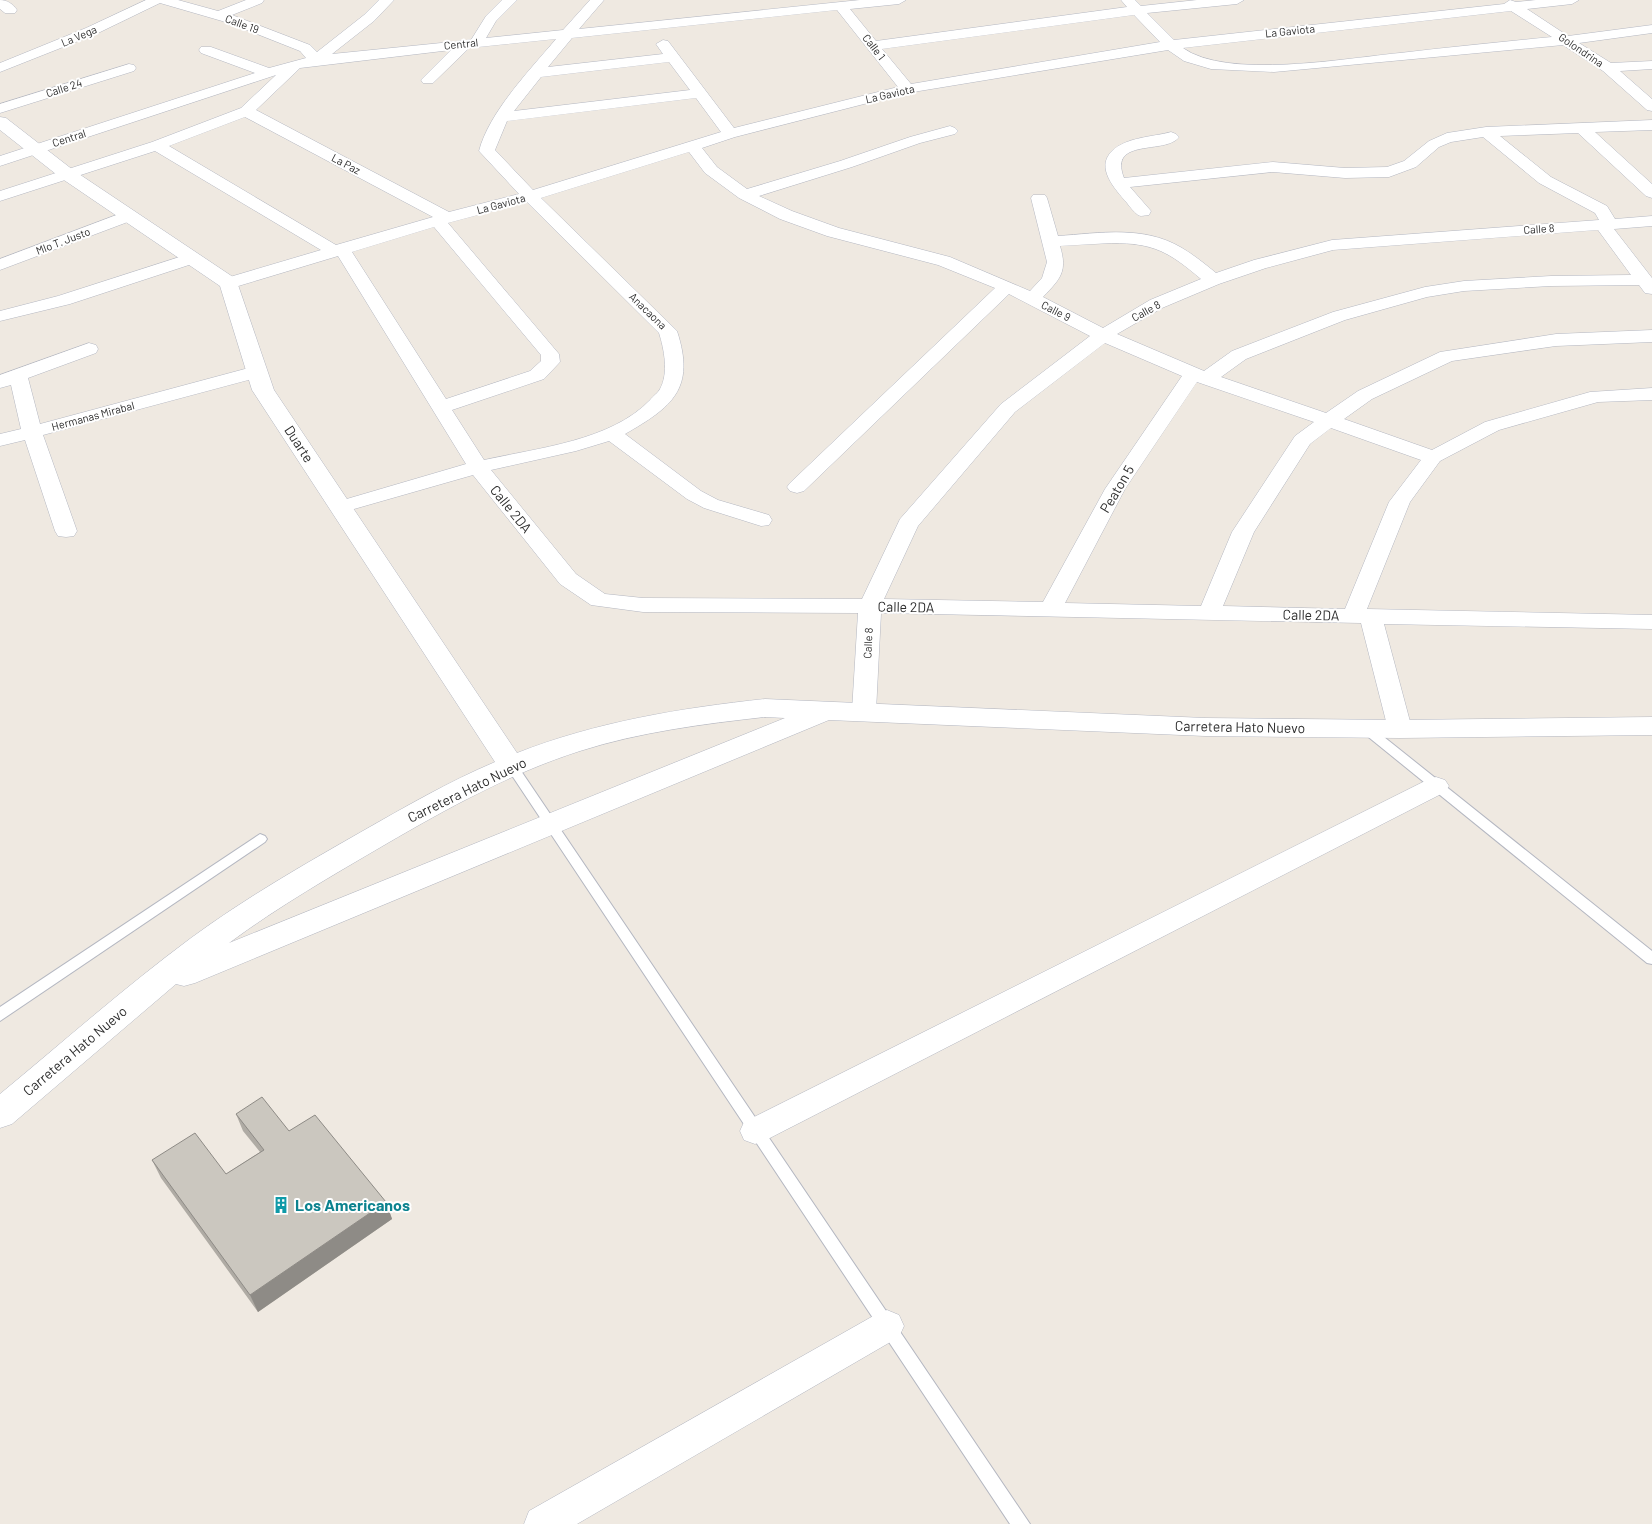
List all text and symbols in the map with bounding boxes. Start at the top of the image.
street label: Calle 19 [224,11,261,36]
street label: La Gaviota [1264,21,1315,40]
street label: La Vega [59,22,99,49]
street label: Golondrina [1556,30,1606,69]
street label: Calle 1 [860,31,889,62]
street label: Central [443,35,479,52]
street label: Calle 24 [44,76,84,99]
street label: La Gaviota [864,82,916,105]
street label: Central [50,126,87,149]
street label: La Paz [329,151,363,177]
street label: La Gaviota [475,191,527,216]
street label: Calle 8 [1523,221,1555,236]
street label: Mlo T. Justo [34,224,92,257]
street label: Anacaona [627,290,670,332]
street label: Calle 8 [1129,297,1163,324]
street label: Calle 9 [1039,298,1073,324]
street label: Hermanas Mirabal [50,398,136,433]
street label: Duarte [281,422,318,465]
street label: Peaton 5 [1096,462,1137,516]
street label: Calle 2DA [487,481,536,536]
street label: Calle 2DA [878,598,935,616]
street label: Calle 2DA [1283,606,1340,624]
street label: Calle 8 [860,627,875,659]
street label: Carretera Hato Nuevo [1175,717,1305,736]
street label: Carretera Hato Nuevo [405,753,529,826]
street label: Carretera Hato Nuevo [19,1002,130,1099]
building icon: Los Americanos [271,1195,291,1215]
place label: Los Americanos [295,1195,410,1214]

